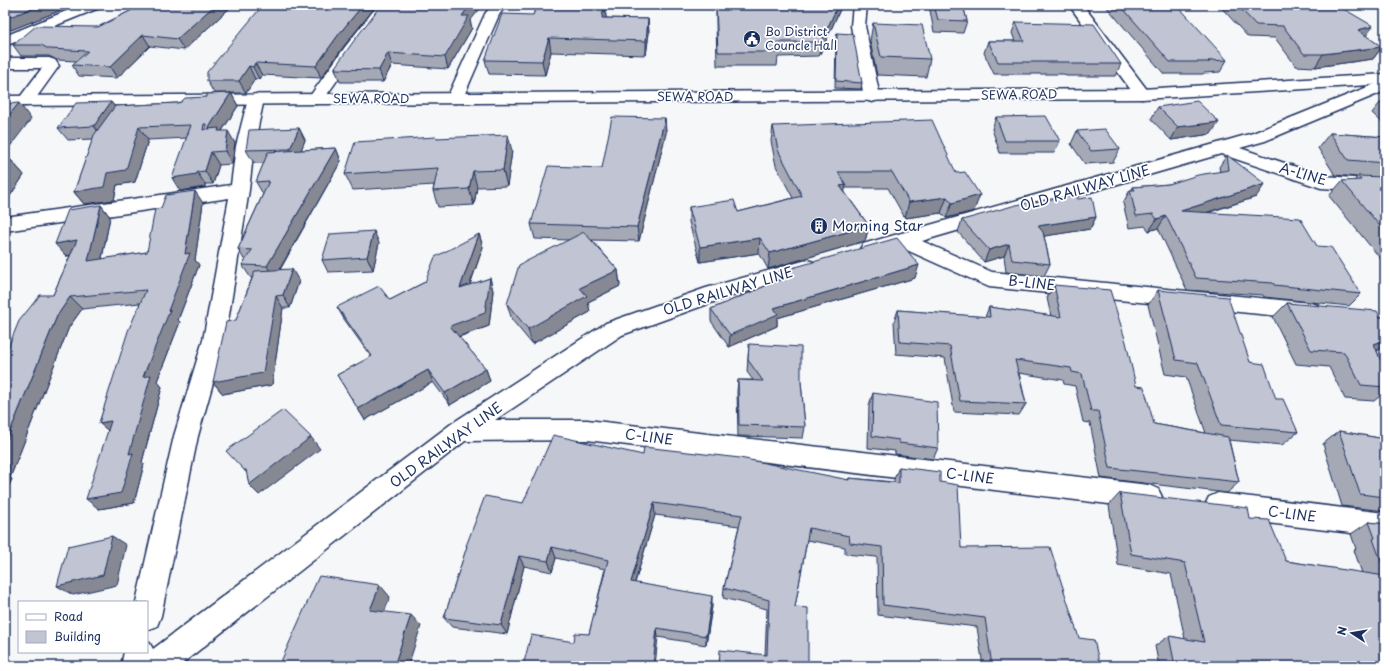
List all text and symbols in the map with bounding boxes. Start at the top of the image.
place label: Bo District Councle Hall [765,22,837,54]
public building icon: Bo District Councle Hall [742,29,762,49]
street label: SEWA ROAD [981,84,1057,104]
street label: SEWA ROAD [657,87,733,105]
street label: SEWA ROAD [333,89,409,107]
street label: A-LINE [1277,157,1329,190]
street label: OLD RAILWAY LINE [1017,159,1153,216]
place label: Morning Star [832,215,924,236]
building icon: Morning Star [809,216,829,236]
street label: OLD RAILWAY LINE [660,261,795,320]
street label: B-LINE [1008,270,1057,295]
street label: OLD RAILWAY LINE [385,396,506,493]
street label: C-LINE [624,423,675,450]
street label: C-LINE [945,462,996,489]
street label: C-LINE [1267,500,1318,527]
legend [18,601,148,653]
text: Road [54,607,83,625]
north arrow [1332,613,1372,653]
text: N [1333,625,1351,637]
text: Building [54,627,101,645]

